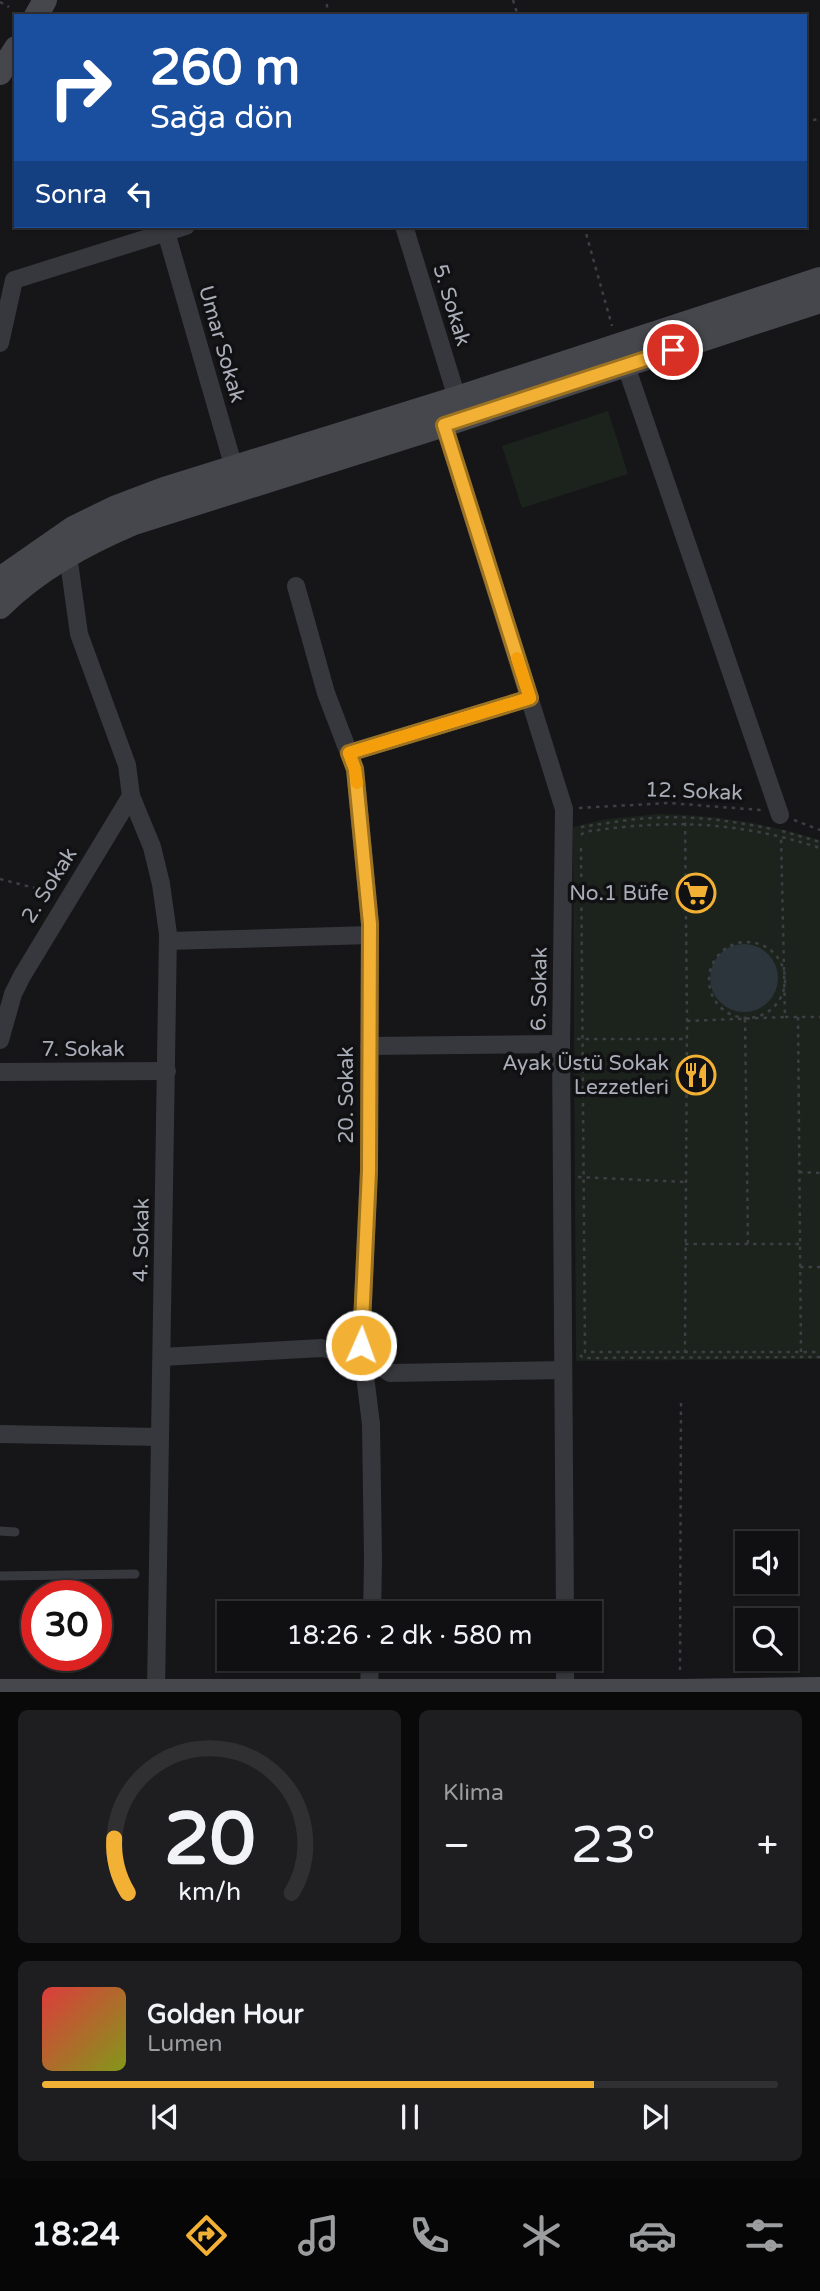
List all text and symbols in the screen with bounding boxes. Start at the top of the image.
text: 260 m [150,39,300,98]
icon: right [35,42,126,133]
text: Sağa dön [150,99,293,137]
icon: left [121,175,159,213]
text: Sonra [35,179,107,210]
street label: 5. Sokak [427,261,476,349]
street label: Umar Sokak [193,283,250,405]
pin [643,320,703,380]
icon: arrive [654,331,692,369]
street label: 12. Sokak [645,777,743,806]
street label: 2. Sokak [16,843,82,928]
supermarket icon: No.1 Büfe [675,872,717,914]
place label: No.1 Büfe [569,881,669,906]
street label: 6. Sokak [526,947,553,1031]
street label: 7. Sokak [41,1037,125,1062]
street label: 20. Sokak [334,1046,359,1144]
place label: Ayak Üstü Sokak Lezzetleri [502,1051,669,1100]
restaurant icon: Ayak Üstü Sokak Lezzetleri [675,1054,717,1096]
street label: 4. Sokak [128,1198,155,1282]
position arrow [324,1308,398,1382]
map controls [735,1531,798,1671]
button: sound [735,1531,798,1594]
speed limit sign: 30 [21,1580,112,1671]
button: search [735,1608,798,1671]
text: 18:26 · 2 dk · 580 m [287,1620,532,1651]
text: Klima [443,1779,504,1807]
text: 20 [164,1796,255,1884]
text: 23° [571,1814,656,1877]
text: − [443,1823,470,1869]
text: + [757,1823,778,1869]
text: km/h [178,1876,241,1906]
text: Golden Hour [147,1999,304,2030]
text: Lumen [147,2030,222,2058]
icon: previous [146,2098,184,2136]
icon: pause [391,2098,429,2136]
icon: next [636,2098,674,2136]
icon: directions [182,2211,231,2260]
icon: music [294,2211,343,2260]
icon: phone [405,2211,454,2260]
icon: climate [517,2211,566,2260]
icon: car [628,2211,677,2260]
icon: filters [740,2211,789,2260]
text: 18:24 [31,2216,120,2254]

